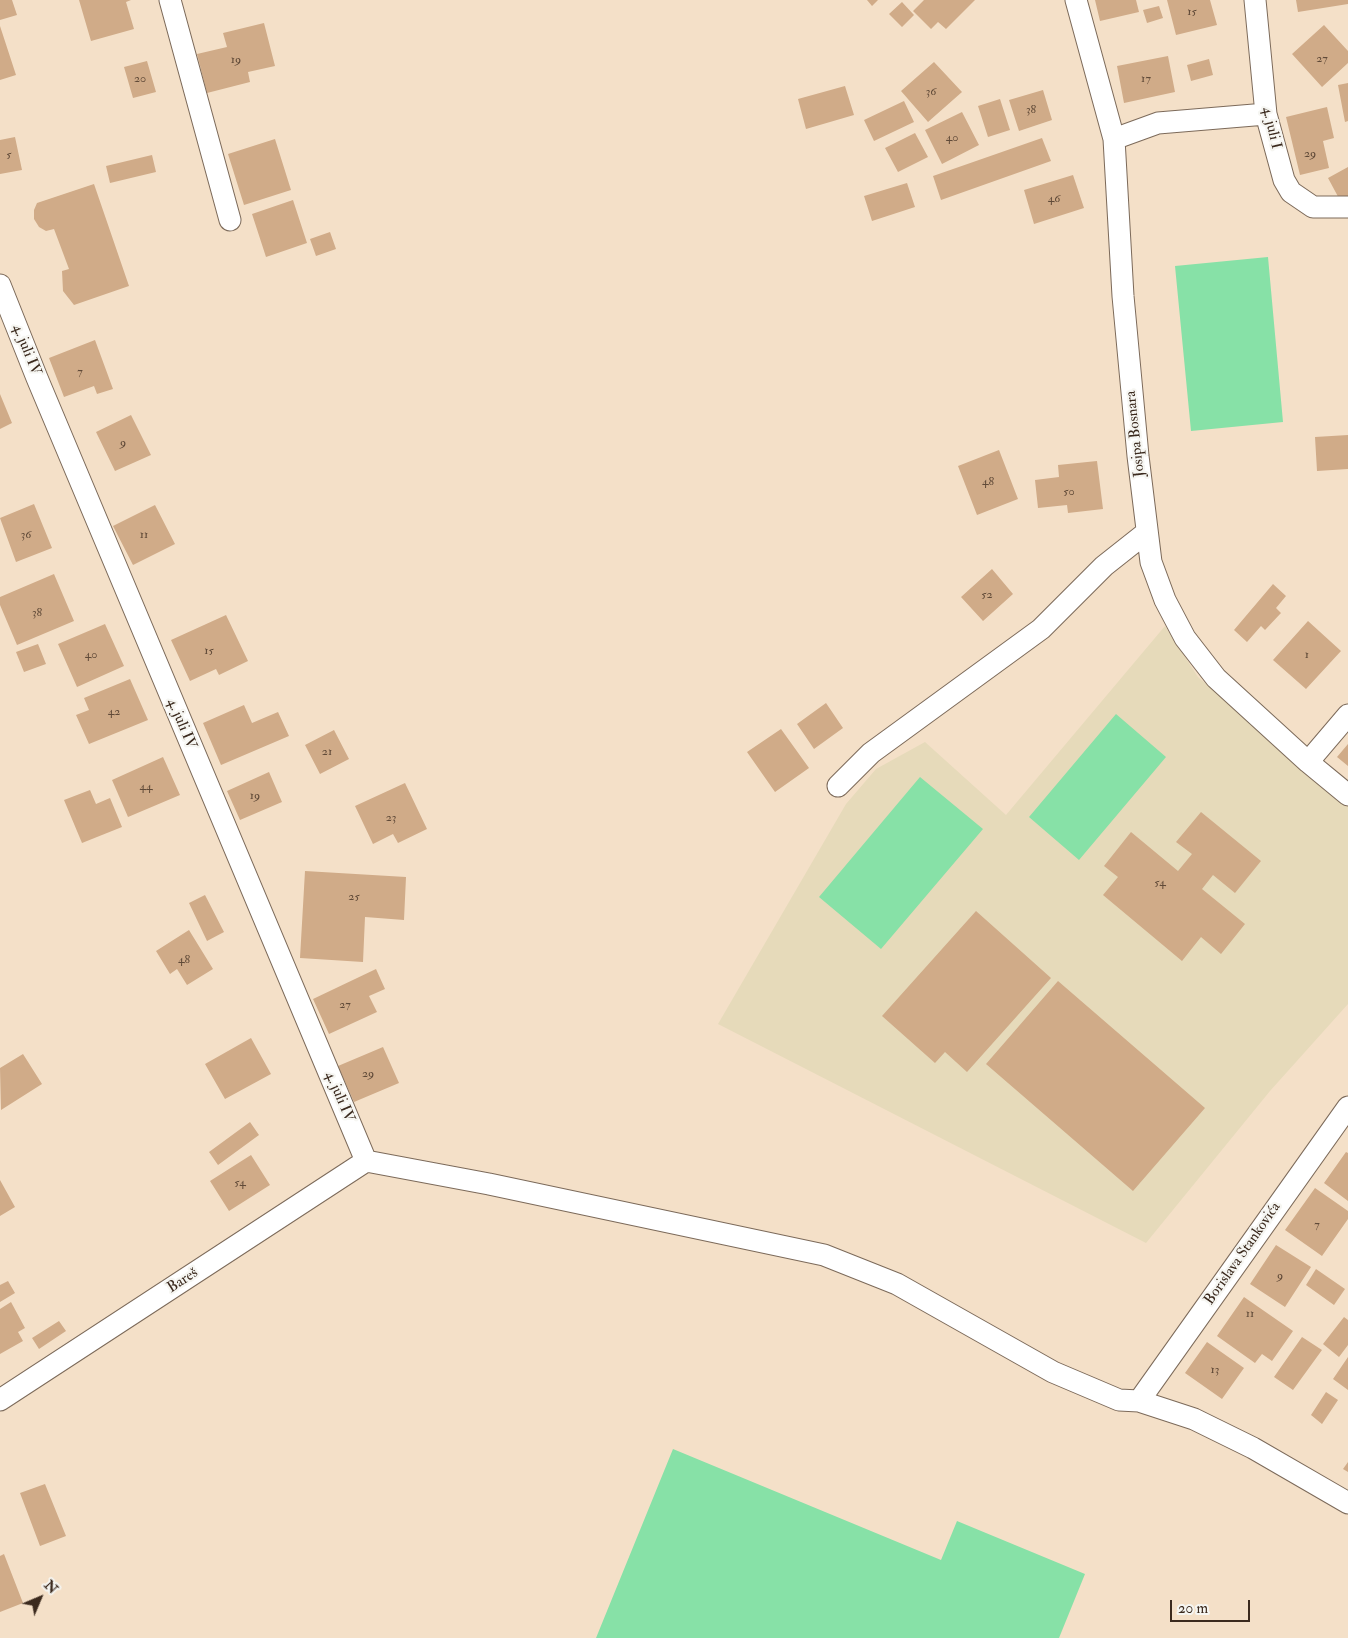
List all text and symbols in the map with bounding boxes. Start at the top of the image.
house number: 15 [1187,5,1197,19]
house number: 27 [1316,52,1328,66]
house number: 19 [231,53,241,67]
house number: 20 [134,72,146,86]
house number: 17 [1141,72,1151,86]
house number: 36 [926,85,936,99]
house number: 38 [1026,103,1036,117]
street label: 4. juli I [1257,105,1285,151]
house number: 40 [946,131,958,145]
house number: 29 [1304,147,1316,161]
house number: 5 [6,148,12,162]
house number: 46 [1048,192,1060,206]
street label: 4. juli IV [8,322,44,378]
house number: 7 [77,365,83,379]
street label: Josipa Bosnara [1123,390,1149,478]
house number: 9 [120,436,126,450]
house number: 48 [982,475,994,489]
house number: 50 [1063,485,1075,499]
house number: 36 [21,528,31,542]
house number: 11 [140,528,148,542]
house number: 52 [981,588,993,602]
house number: 38 [32,606,42,620]
house number: 15 [204,644,214,658]
house number: 40 [85,648,97,662]
house number: 1 [1305,648,1309,662]
street label: 4. juli IV [162,696,200,752]
house number: 42 [108,705,120,719]
house number: 21 [322,745,332,759]
house number: 44 [140,780,152,794]
house number: 19 [250,789,260,803]
house number: 23 [386,811,396,825]
house number: 54 [1154,876,1166,890]
house number: 25 [348,890,360,904]
house number: 48 [178,953,190,967]
house number: 27 [339,998,351,1012]
house number: 29 [362,1067,374,1081]
street label: 4. juli IV [320,1069,358,1125]
house number: 54 [234,1176,246,1190]
street label: Borislava Stankovića [1201,1199,1285,1309]
house number: 7 [1314,1218,1320,1232]
street label: Bareš [164,1264,202,1298]
house number: 9 [1277,1269,1283,1283]
house number: 11 [1246,1307,1254,1321]
house number: 13 [1211,1363,1219,1377]
north arrow [15,1573,65,1623]
text: N [41,1577,61,1597]
scale bar [1173,1590,1253,1622]
text: 20 m [1178,1599,1208,1618]

